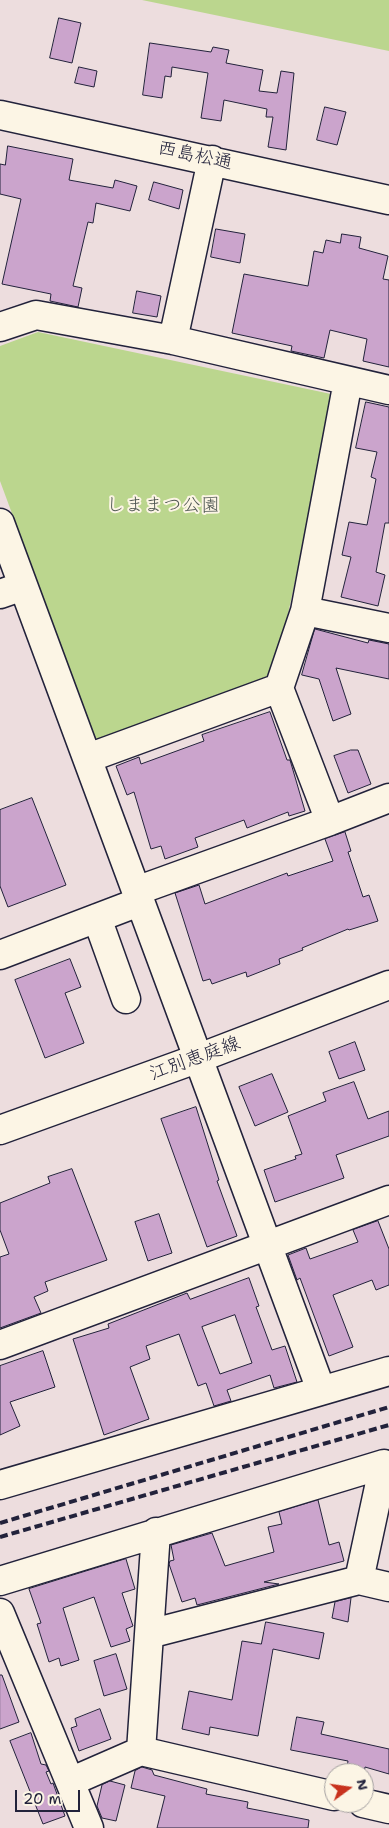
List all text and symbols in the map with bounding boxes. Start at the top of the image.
street label: 西島松通 [155,137,235,175]
park label: しままつ公園 [106,495,220,517]
street label: 江別恵庭線 [146,1032,244,1086]
north arrow [324,1763,374,1813]
text: N [353,1777,373,1792]
scale bar [18,1780,82,1812]
text: 20 m [23,1789,62,1809]

